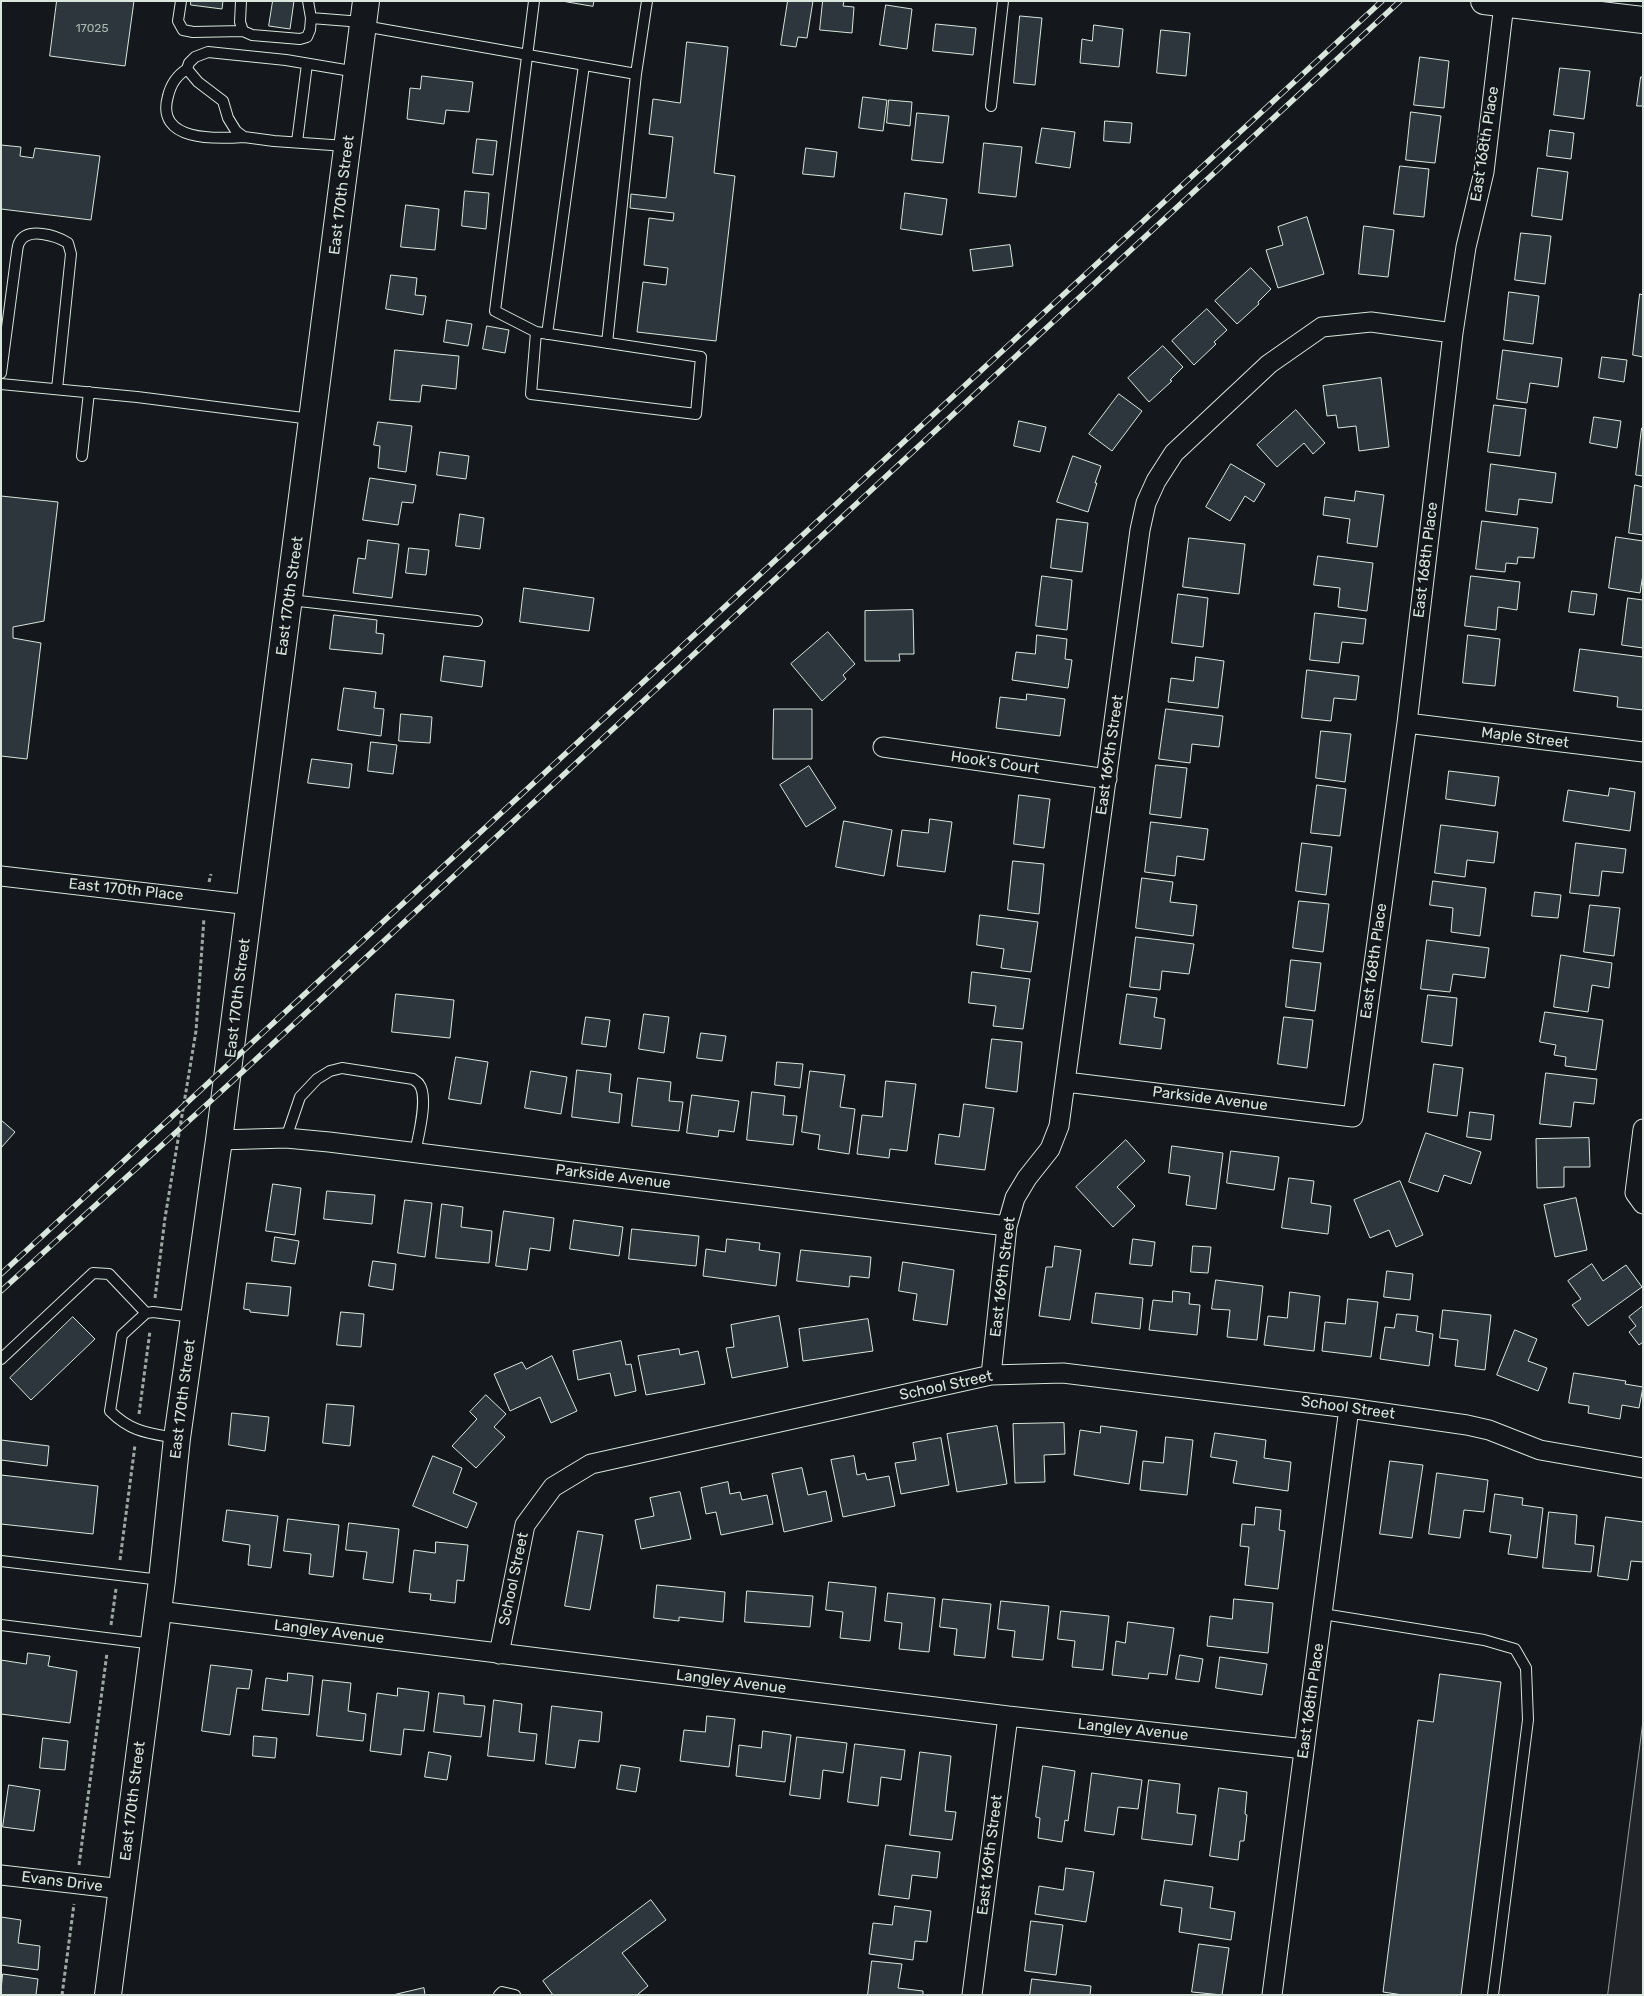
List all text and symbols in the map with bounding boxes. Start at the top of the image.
house number: 17025 [75,22,109,36]
street label: East 168th Place [1467,85,1503,203]
street label: East 170th Street [326,134,358,256]
street label: East 168th Place [1410,501,1442,619]
street label: East 170th Street [273,535,307,657]
street label: East 169th Street [1093,694,1127,816]
street label: Maple Street [1480,724,1570,752]
street label: Hook's Court [950,748,1040,778]
street label: East 170th Place [68,875,184,905]
street label: East 168th Place [1357,902,1391,1020]
street label: East 170th Street [222,937,254,1059]
street label: Parkside Avenue [1151,1083,1269,1115]
street label: Parkside Avenue [554,1161,672,1193]
street label: East 169th Street [987,1216,1019,1338]
street label: East 170th Street [167,1338,199,1460]
street label: School Street [898,1367,994,1405]
street label: School Street [1300,1393,1396,1423]
street label: School Street [495,1531,533,1627]
street label: Langley Avenue [273,1616,385,1648]
street label: East 168th Place [1294,1642,1328,1760]
street label: Langley Avenue [675,1666,787,1698]
street label: Langley Avenue [1077,1715,1189,1745]
street label: East 170th Street [117,1740,149,1862]
street label: East 169th Street [974,1794,1006,1916]
street label: Evans Drive [20,1868,104,1896]

